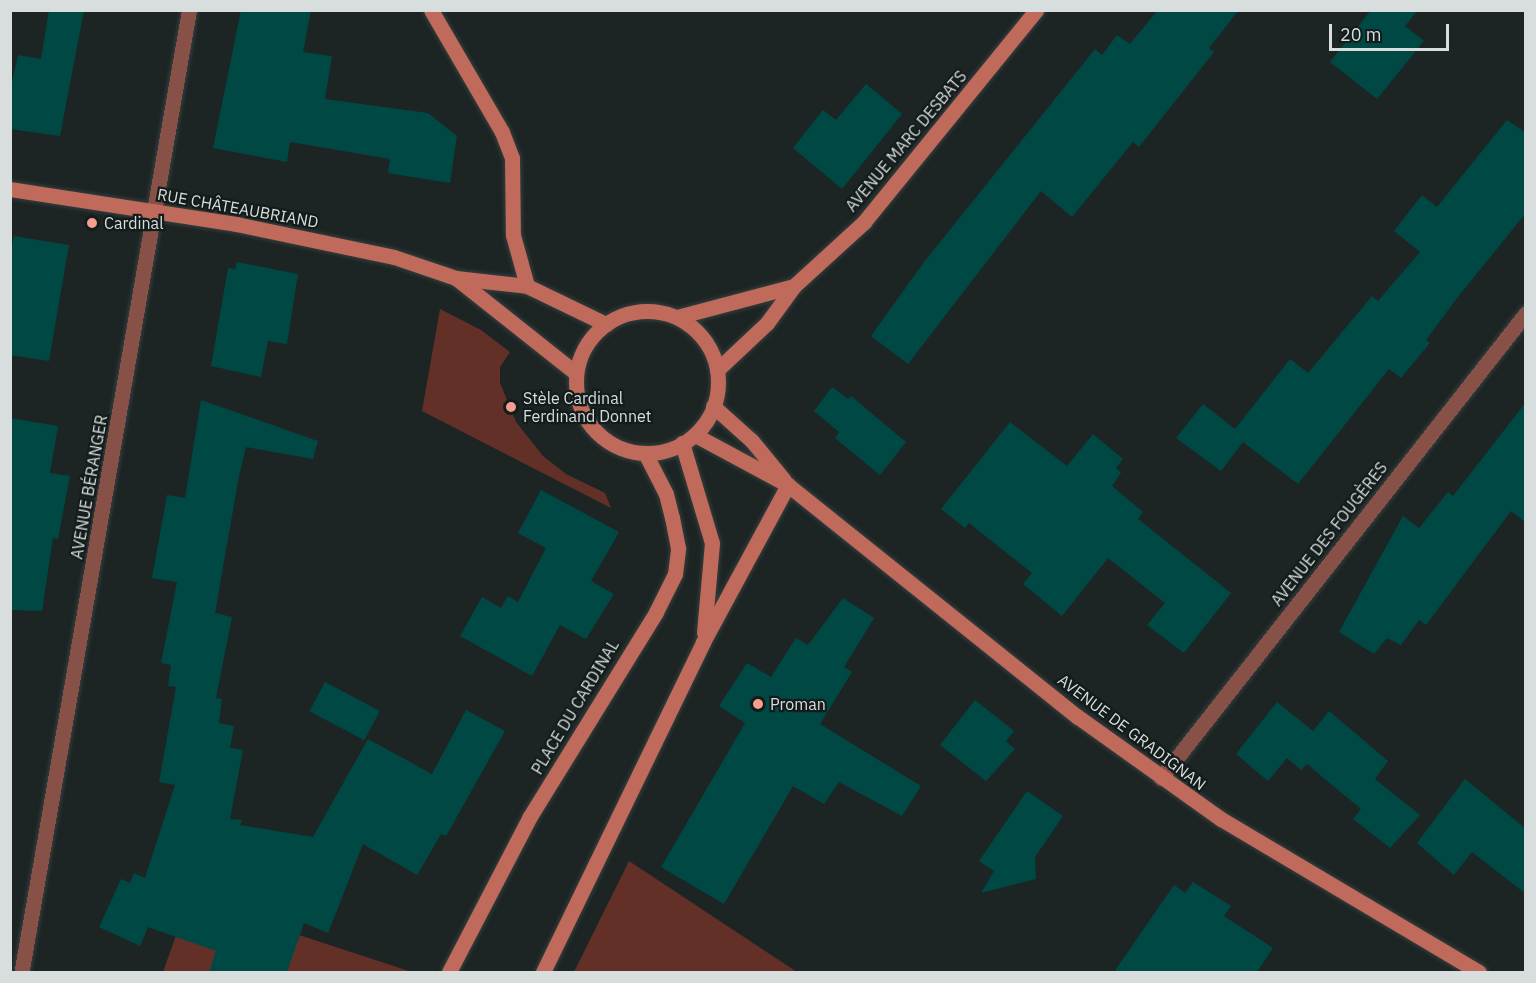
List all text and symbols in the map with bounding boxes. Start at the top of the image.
scale bar [1332,12,1452,50]
text: 20 m [1340,23,1382,46]
street label: AVENUE MARC DESBATS [841,67,971,215]
street label: RUE CHÂTEAUBRIAND [156,184,320,232]
place label: Cardinal [104,213,164,233]
marker: Cardinal [85,216,99,230]
place label: Stèle Cardinal Ferdinand Donnet [523,388,651,426]
marker: Stèle Cardinal Ferdinand Donnet [504,400,518,414]
street label: AVENUE BÉRANGER [67,413,111,561]
street label: AVENUE DES FOUGÈRES [1267,458,1391,610]
street label: PLACE DU CARDINAL [527,636,623,778]
street label: AVENUE DE GRADIGNAN [1054,670,1210,794]
place label: Proman [770,694,826,714]
marker: Proman [751,697,765,711]

